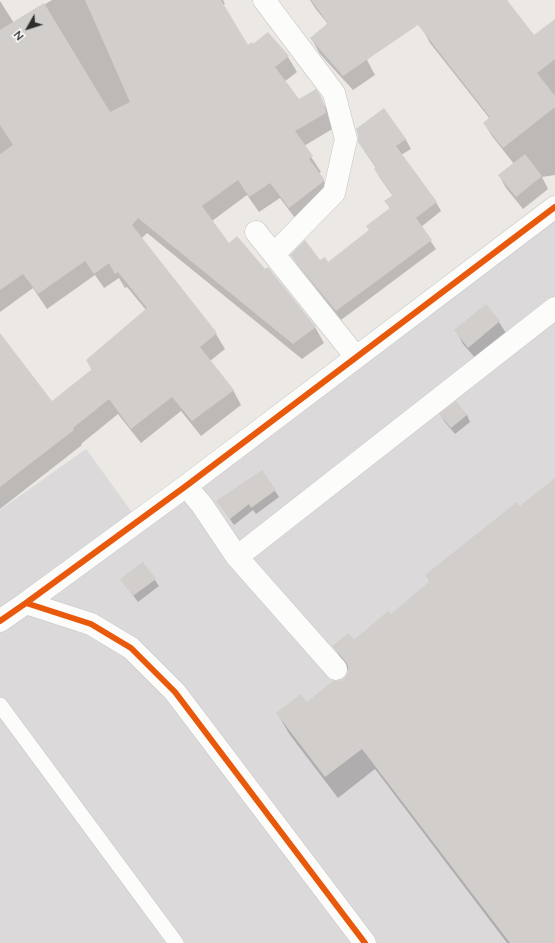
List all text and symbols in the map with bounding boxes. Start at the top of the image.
north arrow [8,8,48,48]
text: N [11,28,26,43]

